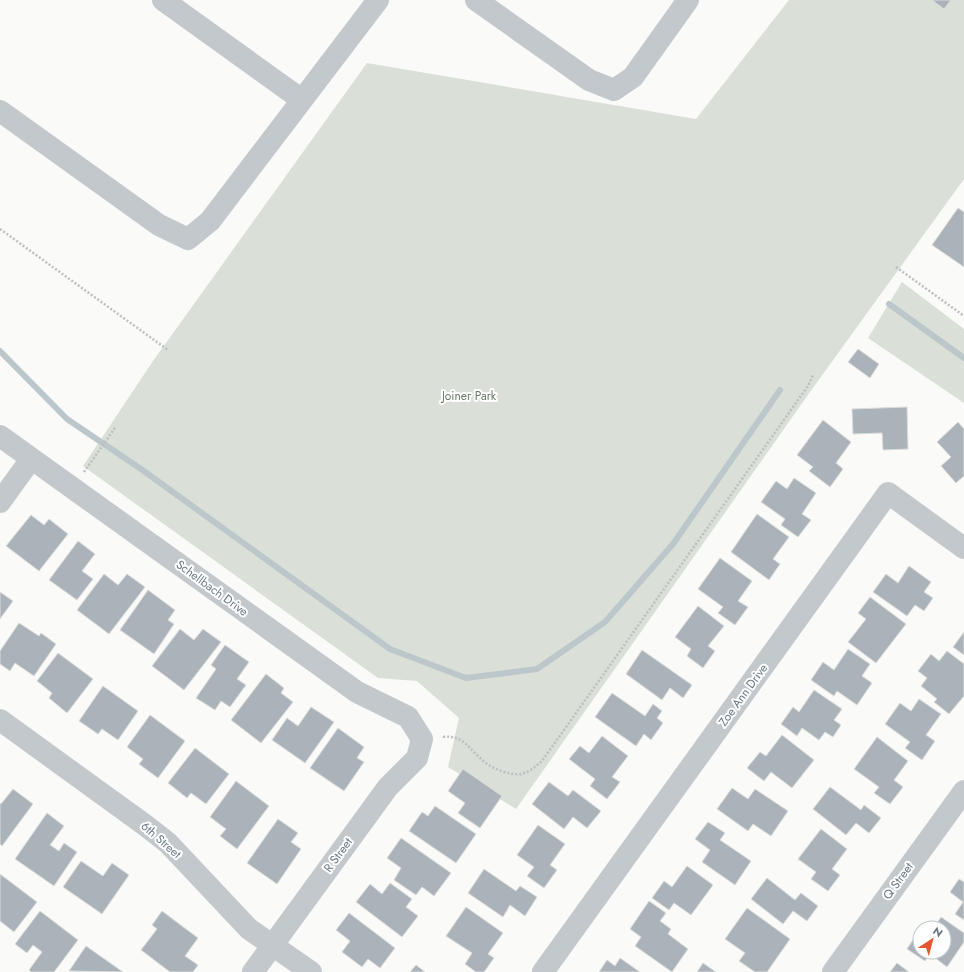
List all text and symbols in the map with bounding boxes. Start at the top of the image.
park label: Joiner Park [440,387,497,405]
street label: Schellbach Drive [172,556,252,620]
street label: Zoe Ann Drive [714,660,772,730]
street label: 6th Street [137,817,185,863]
street label: R Street [319,834,357,876]
street label: Q Street [878,859,918,903]
north arrow [912,920,952,960]
text: N [930,923,946,941]

